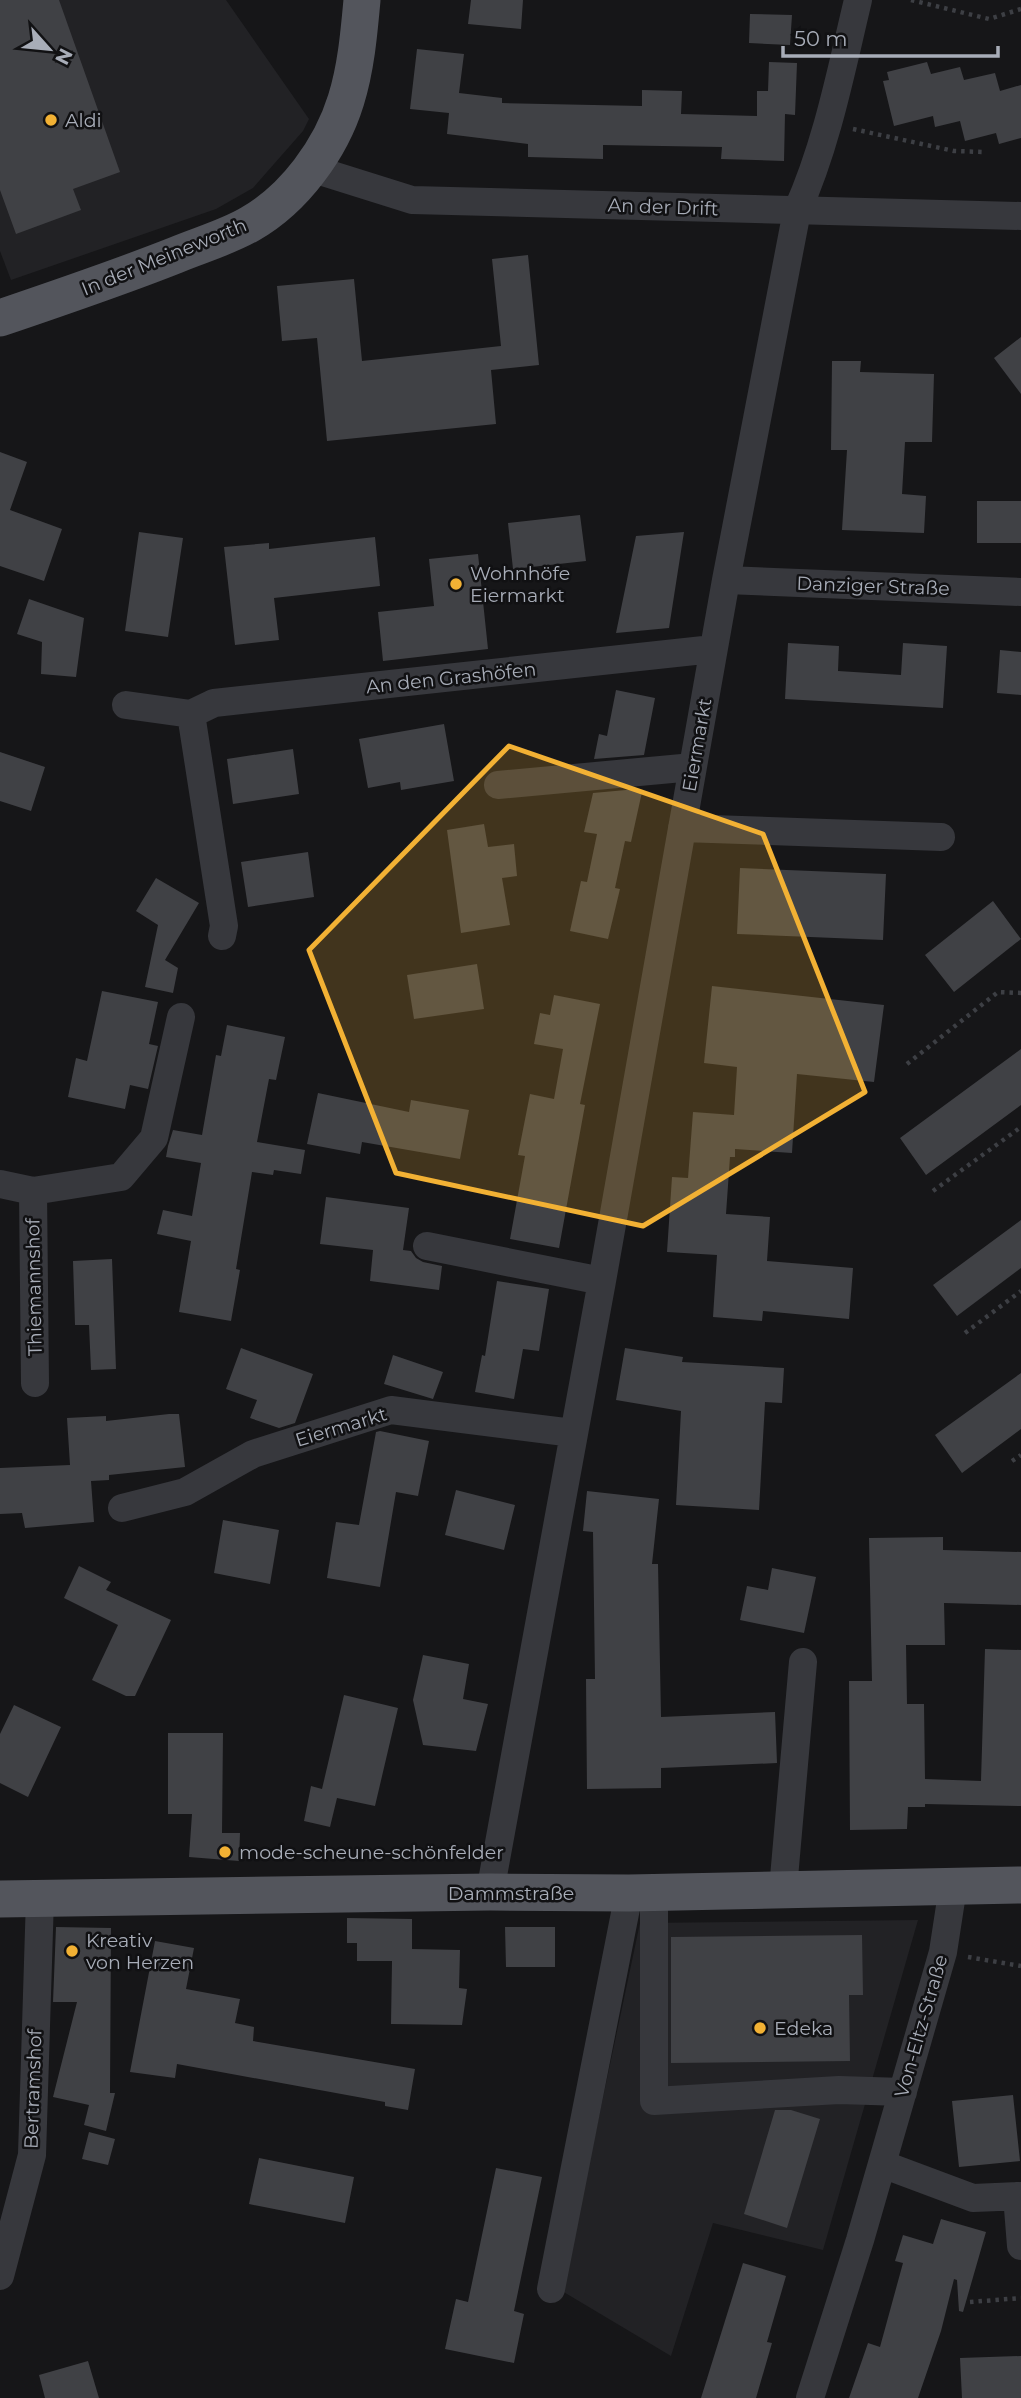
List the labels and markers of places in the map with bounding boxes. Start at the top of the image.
place label: Aldi [65,109,102,132]
marker: Aldi [43,112,59,128]
place label: Wohnhöfe Eiermarkt [470,562,570,607]
marker: Wohnhöfe Eiermarkt [448,576,464,592]
place label: mode-scheune-schönfelder [239,1841,504,1864]
marker: mode-scheune-schönfelder [217,1844,233,1860]
place label: Kreativ von Herzen [86,1929,194,1974]
marker: Kreativ von Herzen [64,1943,80,1959]
place label: Edeka [774,2017,833,2040]
marker: Edeka [752,2020,768,2036]

